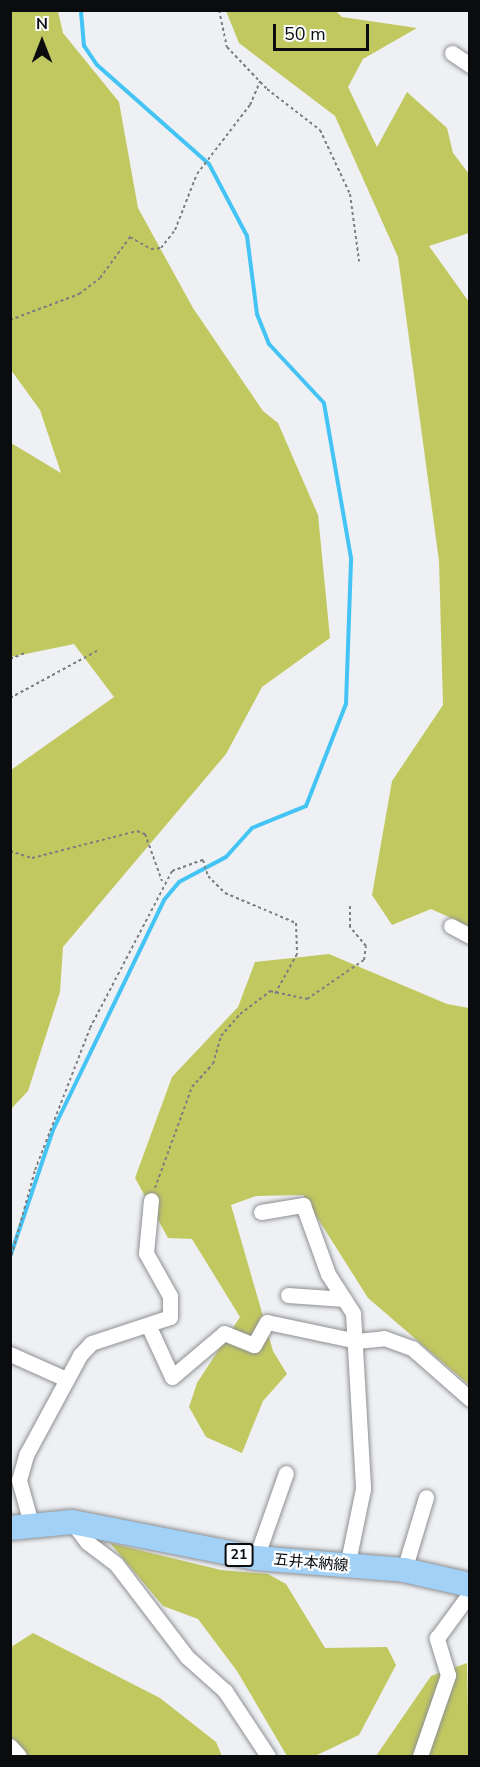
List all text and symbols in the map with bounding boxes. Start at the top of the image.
north arrow [12,12,72,72]
scale bar [276,12,372,50]
text: N [36,13,48,35]
text: 50 m [284,22,326,46]
road number: 21 [224,1544,254,1566]
street label: 五井本納線 [273,1551,349,1575]

